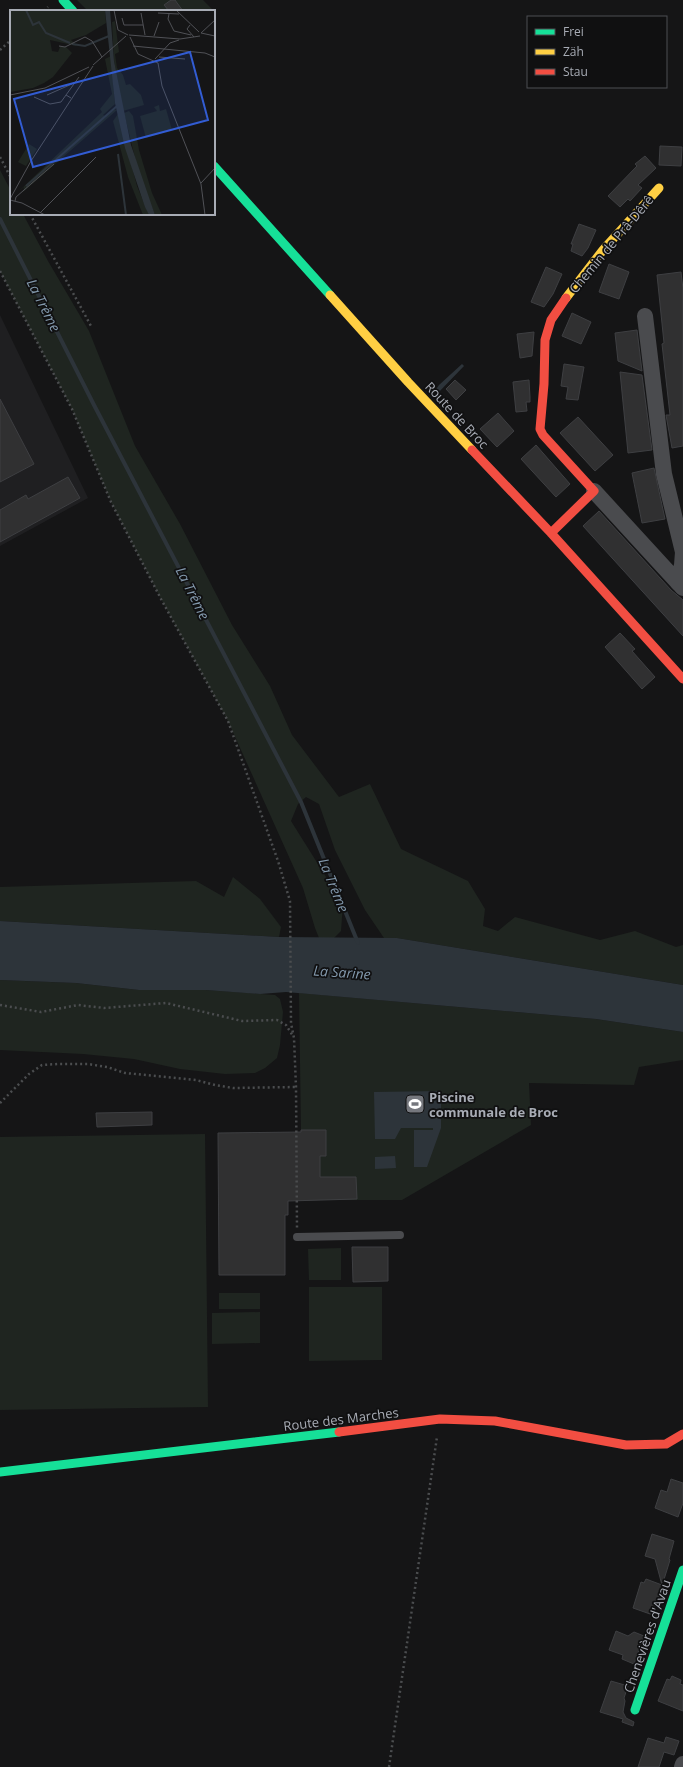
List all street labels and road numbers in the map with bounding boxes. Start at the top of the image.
street label: Chemin de Prâ-Dêrê [565,191,657,297]
street label: Route de Broc [421,378,493,452]
street label: Route des Marches [282,1403,400,1435]
street label: Chenevières d'Avau [619,1577,675,1695]

